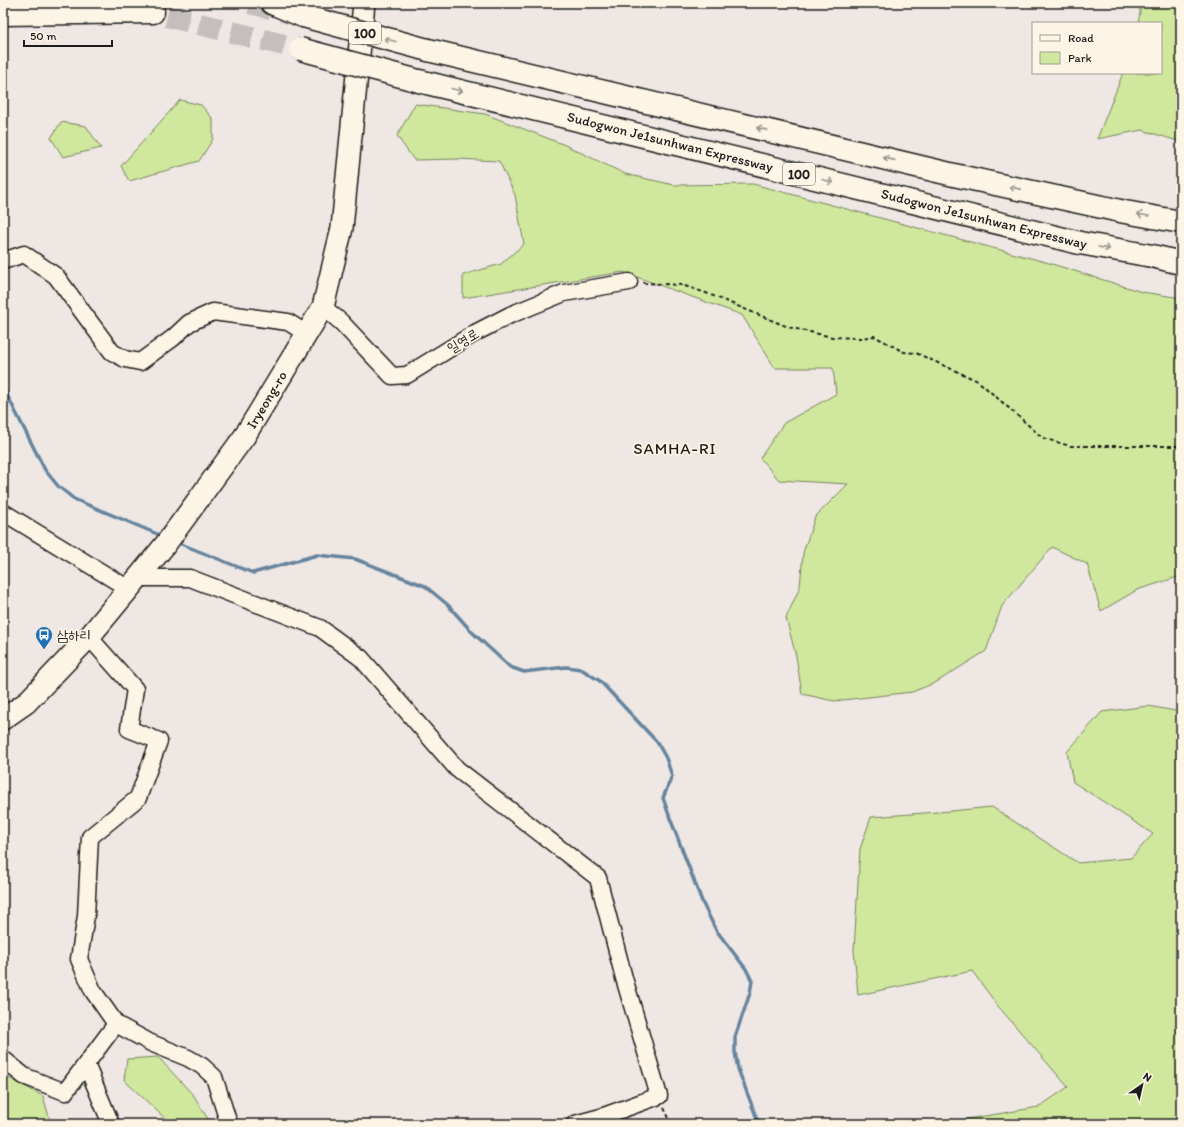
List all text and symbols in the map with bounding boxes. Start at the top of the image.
scale bar [24,22,112,48]
road number: 100 [349,22,381,44]
legend [1032,22,1162,74]
text: 50 m [30,29,56,43]
text: Road [1068,31,1094,45]
one-way arrow [384,36,397,43]
text: Park [1068,51,1092,65]
one-way arrow [450,87,463,94]
street label: Sudogwon Je1sunhwan Expressway [565,108,775,176]
one-way arrow [756,125,769,133]
one-way arrow [882,155,895,163]
road number: 100 [783,163,815,185]
one-way arrow [821,178,834,186]
one-way arrow [1009,184,1022,192]
street label: Sudogwon Je1sunhwan Expressway [879,185,1089,253]
one-way arrow [1136,211,1149,219]
one-way arrow [1097,244,1110,252]
street label: 일영로 [444,325,482,357]
street label: Iryeong-ro [243,368,291,432]
district label: SAMHA-RI [633,439,717,458]
bus stop icon: 삼하리 [34,625,54,650]
place label: 삼하리 [57,627,91,644]
north arrow [1122,1065,1162,1105]
text: N [1141,1070,1154,1085]

